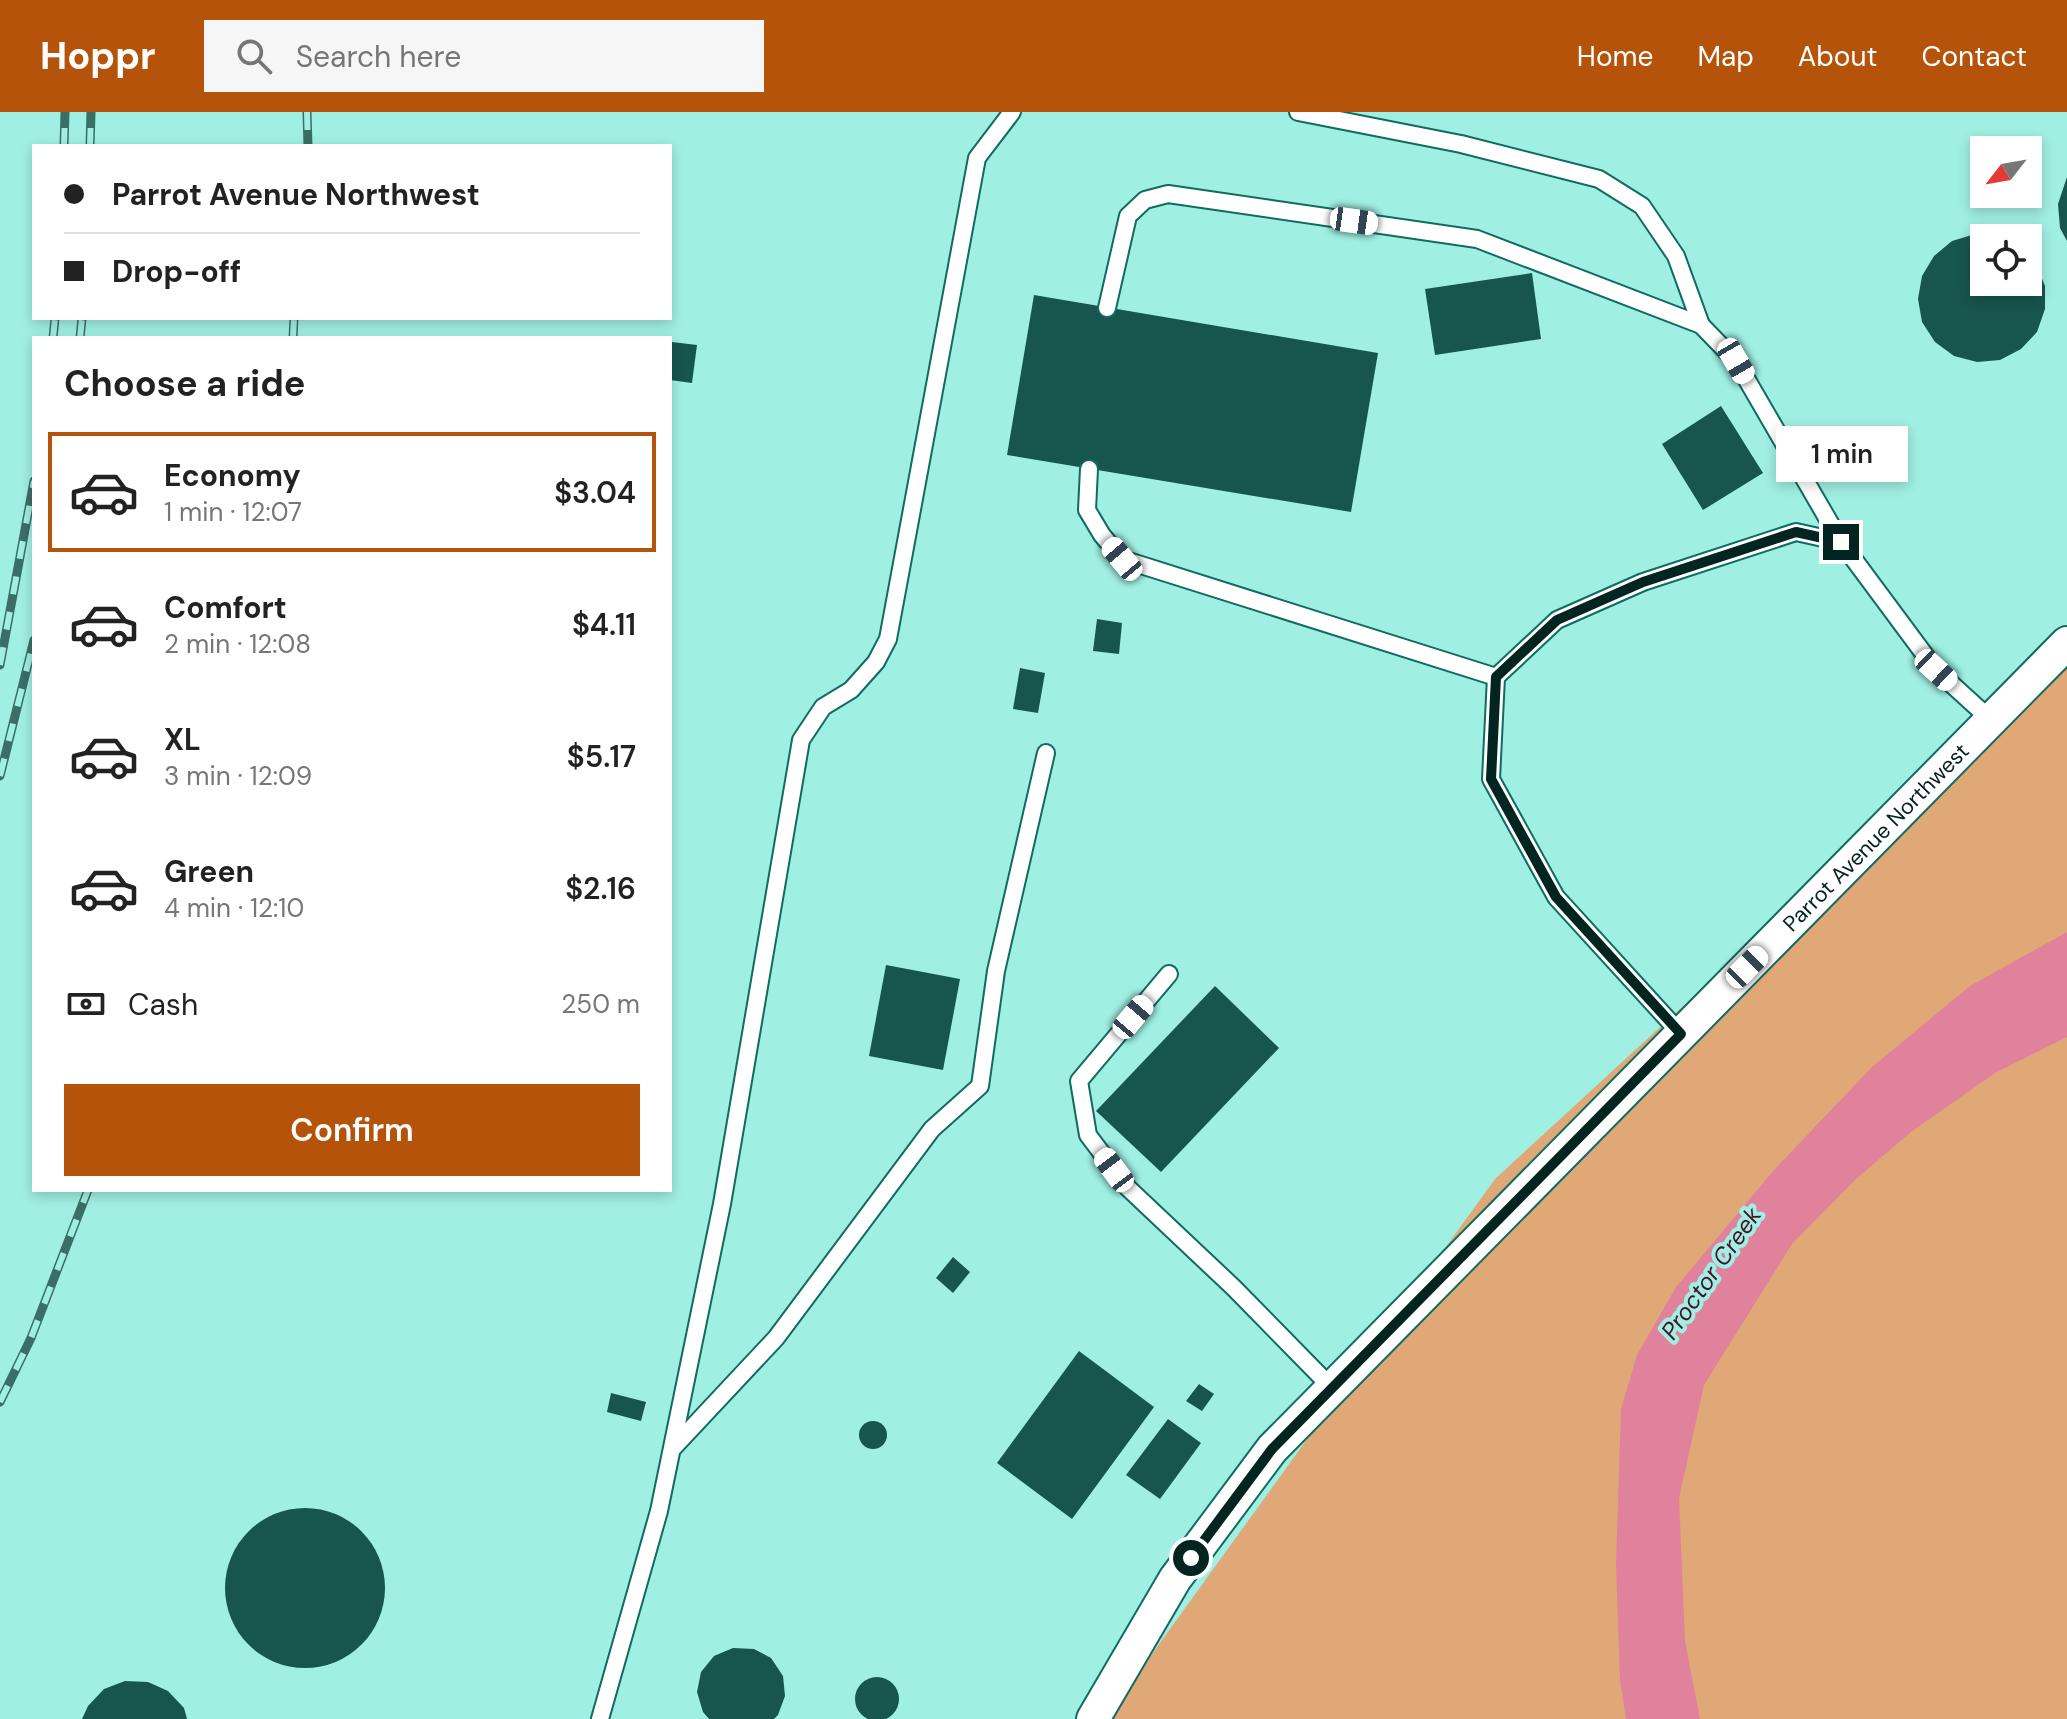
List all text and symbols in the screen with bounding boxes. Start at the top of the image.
search box [204,20,764,92]
text: Hoppr [40,31,156,81]
icon: search [232,34,276,78]
text: Search here [296,37,461,76]
text: Home [1577,38,1653,75]
text: Map [1697,38,1754,75]
text: About [1798,38,1877,75]
text: Contact [1921,38,2027,75]
north arrow [1970,136,2042,208]
map controls [1970,136,2042,296]
text: Parrot Avenue Northwest [112,175,480,214]
car [1329,206,1379,236]
button: locate [1970,224,2042,296]
text: Drop-off [112,252,241,291]
car [1714,334,1758,388]
text: Choose a ride [64,360,305,407]
callout: 1 min [1775,426,1907,482]
text: 1 min [1811,437,1873,471]
icon: car [68,456,140,528]
text: Economy [164,456,301,495]
text: $3.04 [554,473,636,512]
text: 1 min · 12:07 [164,495,302,529]
route end [1823,524,1859,560]
car [1097,533,1147,585]
icon: car [68,588,140,660]
text: Comfort [164,588,287,627]
text: $4.11 [572,605,636,644]
text: 2 min · 12:08 [164,627,311,661]
car [1910,645,1962,695]
icon: car [68,720,140,792]
text: XL [164,720,201,759]
text: $5.17 [567,737,636,776]
street label: Parrot Avenue Northwest [1776,737,1975,937]
text: 3 min · 12:09 [164,759,312,793]
icon: car [68,852,140,924]
text: Green [164,852,254,891]
text: $2.16 [565,869,636,908]
text: 4 min · 12:10 [164,891,304,925]
car [1722,942,1772,992]
icon: cash [64,982,108,1026]
text: Cash [128,985,198,1024]
text: 250 m [561,987,640,1021]
car [1108,991,1158,1043]
button: Confirm [64,1084,640,1176]
car [1090,1144,1138,1196]
water label: Proctor Creek [1654,1200,1769,1345]
route start [1173,1540,1209,1576]

